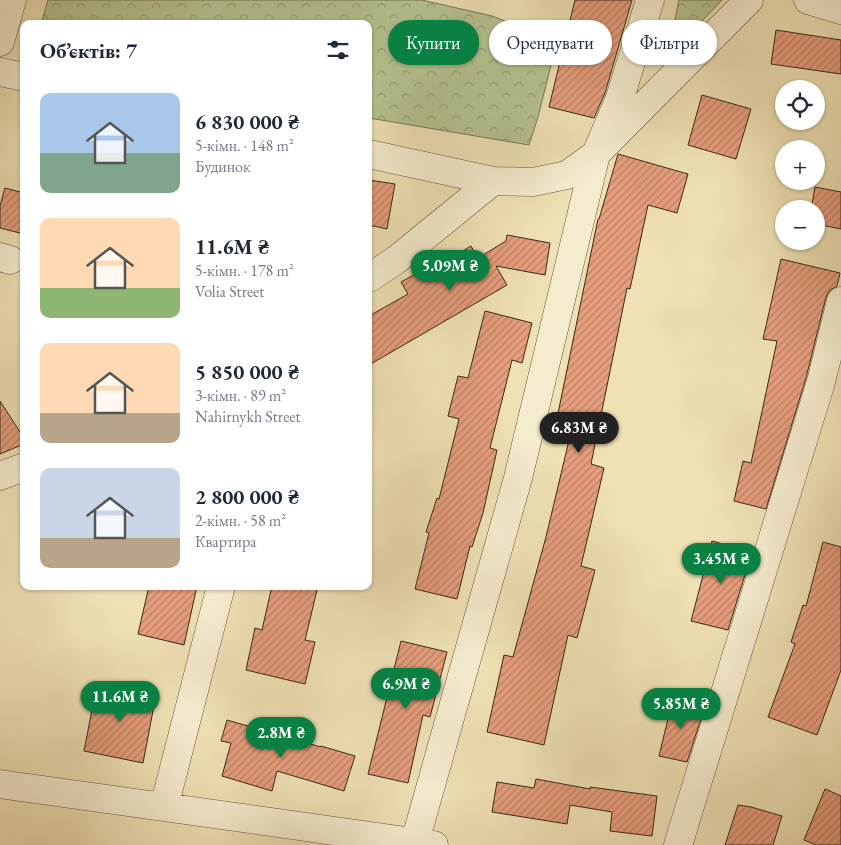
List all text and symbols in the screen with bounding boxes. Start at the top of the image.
chip: Купити [388,20,479,65]
chip: Орендувати [489,20,612,65]
chip: Фільтри [622,20,717,65]
icon: filters [324,36,352,64]
text: Об’єктів: 7 [40,37,137,64]
map controls [775,80,825,250]
button: locate [775,80,825,130]
text: 6 830 000 ₴ [195,108,299,135]
icon: home [80,113,140,173]
text: 5-кімн. · 148 m² [195,135,294,156]
button: + [775,140,825,190]
text: Будинок [195,156,251,177]
button: − [775,200,825,250]
text: 11.6M ₴ [195,233,269,260]
icon: home [80,238,140,298]
pin: 5.09M ₴ [404,250,496,292]
text: 5.09M ₴ [422,255,478,276]
text: 5-кімн. · 178 m² [195,260,294,281]
text: Volia Street [195,281,264,302]
text: 5 850 000 ₴ [195,358,299,385]
icon: home [80,363,140,423]
text: 3-кімн. · 89 m² [195,385,286,406]
text: Nahirnykh Street [195,406,300,427]
pin: 6.83M ₴ [533,412,625,454]
text: 6.83M ₴ [551,417,607,438]
text: 2 800 000 ₴ [195,483,299,510]
icon: home [80,488,140,548]
text: 2-кімн. · 58 m² [195,510,286,531]
text: Квартира [195,531,256,552]
pin: 3.45M ₴ [675,542,767,585]
text: 3.45M ₴ [693,548,749,569]
pin: 6.9M ₴ [365,668,447,710]
text: 6.9M ₴ [382,673,430,694]
pin: 11.6M ₴ [74,680,166,723]
text: 11.6M ₴ [92,686,148,707]
pin: 5.85M ₴ [635,688,727,730]
text: 5.85M ₴ [653,693,709,714]
pin: 2.8M ₴ [240,716,322,759]
text: 2.8M ₴ [257,722,305,743]

